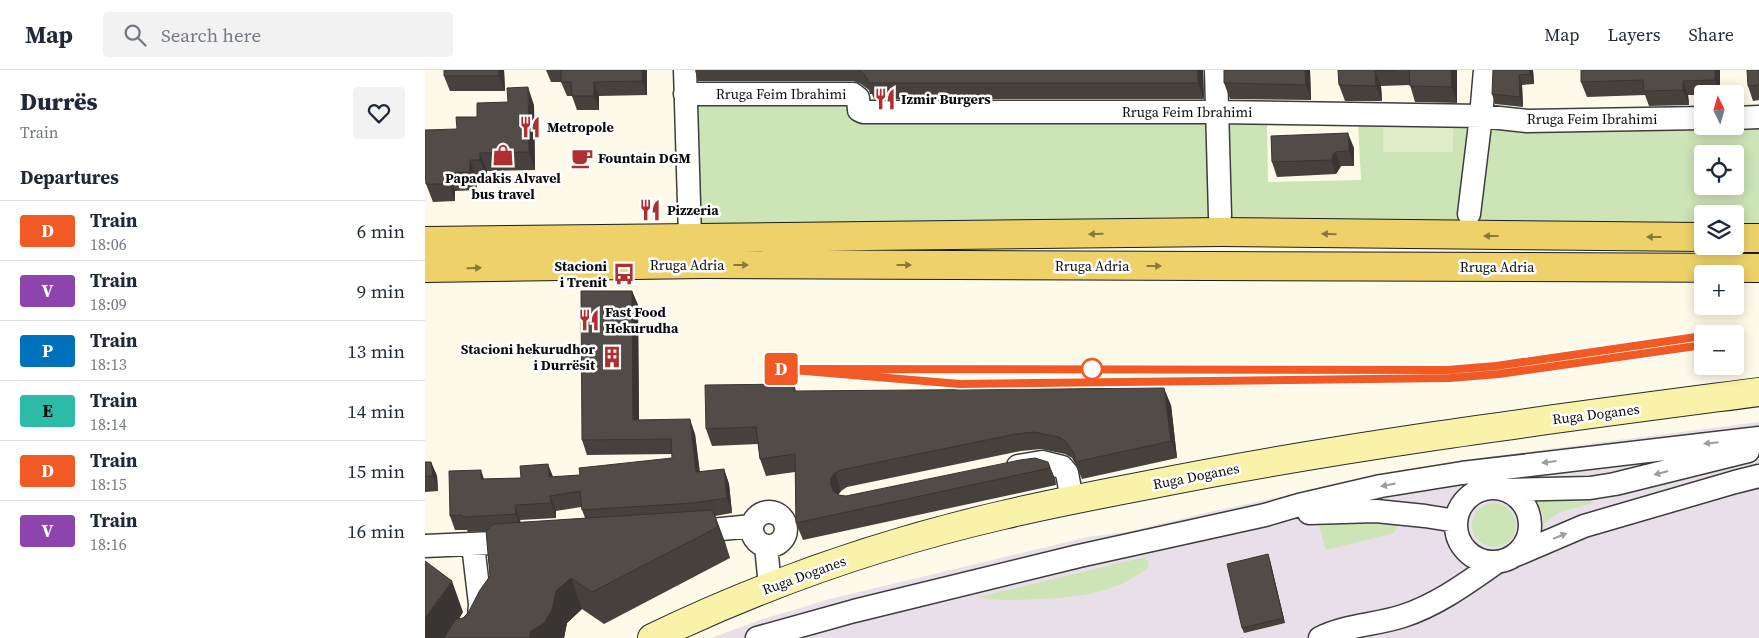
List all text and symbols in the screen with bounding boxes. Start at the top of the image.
search box [103,12,453,57]
text: Map [25,18,73,51]
icon: search [121,21,149,49]
text: Search here [161,22,261,48]
text: Map [1544,22,1579,47]
text: Layers [1607,22,1660,47]
text: Share [1688,22,1734,47]
street label: Rruga Feim Ibrahimi [716,84,846,104]
text: Durrës [20,85,97,118]
north arrow [1694,85,1744,135]
map controls [1694,85,1744,375]
restaurant icon: Izmir Burgers [872,86,898,112]
button: heart [353,87,405,139]
place label: Izmir Burgers [901,89,991,109]
street label: Rruga Feim Ibrahimi [1122,102,1252,122]
street label: Rruga Feim Ibrahimi [1527,109,1657,129]
restaurant icon: Metropole [517,114,543,140]
place label: Metropole [547,117,614,137]
text: Train [20,121,58,143]
shop icon: Papadakis Alvavel bus travel [490,142,516,168]
cafe icon: Fountain DGM [569,145,595,171]
button: locate [1694,145,1744,195]
place label: Fountain DGM [598,148,691,168]
text: Departures [20,164,119,190]
place label: Papadakis Alvavel bus travel [445,168,561,204]
restaurant icon: Pizzeria [637,197,663,223]
place label: Pizzeria [667,200,719,220]
button: layers [1694,205,1744,255]
text: Train [90,207,138,233]
text: D [41,218,54,243]
text: 6 min [357,218,405,244]
one-way arrow [1088,230,1104,238]
one-way arrow [1321,230,1337,238]
one-way arrow [1483,232,1499,240]
text: 18:06 [90,233,127,255]
one-way arrow [1646,233,1662,241]
street label: Rruga Adria [650,255,725,275]
place label: Stacioni i Trenit [555,256,608,292]
street label: Rruga Adria [1055,256,1130,276]
street label: Rruga Adria [1460,257,1535,277]
bus stop icon: Stacioni i Trenit [611,261,637,287]
one-way arrow [733,261,749,269]
one-way arrow [896,261,912,269]
one-way arrow [466,263,482,271]
one-way arrow [1146,263,1162,271]
button: + [1694,265,1744,315]
text: Train [90,267,138,293]
text: V [42,278,53,303]
text: 9 min [357,278,405,304]
text: 18:09 [90,293,127,315]
place label: Fast Food Hekurudha [605,302,679,338]
restaurant icon: Fast Food Hekurudha [576,307,602,333]
button: − [1694,325,1744,375]
text: Train [90,327,138,353]
text: P [42,338,53,363]
text: 13 min [347,338,405,364]
place label: Stacioni hekurudhor i Durrësit [461,339,596,375]
building icon: Stacioni hekurudhor i Durrësit [599,344,625,370]
text: 18:13 [90,353,127,375]
line badge: D [765,353,797,385]
text: D [775,356,787,381]
unlabelled marker [1081,358,1103,380]
text: Train [90,387,138,413]
text: E [42,398,53,423]
text: 14 min [347,398,405,424]
street label: Ruga Doganes [1551,399,1641,429]
text: 18:14 [90,413,127,435]
one-way arrow [1702,439,1718,447]
text: Train [90,447,138,473]
text: D [41,458,54,483]
text: 15 min [347,458,405,484]
street label: Ruga Doganes [1151,458,1241,494]
one-way arrow [1541,458,1557,466]
one-way arrow [1653,470,1668,478]
text: 18:15 [90,473,127,495]
one-way arrow [1381,481,1396,489]
text: Train [90,507,138,533]
text: V [42,518,53,543]
text: 16 min [347,518,405,544]
one-way arrow [1553,531,1568,539]
text: 18:16 [90,533,127,555]
street label: Ruga Doganes [759,551,849,599]

